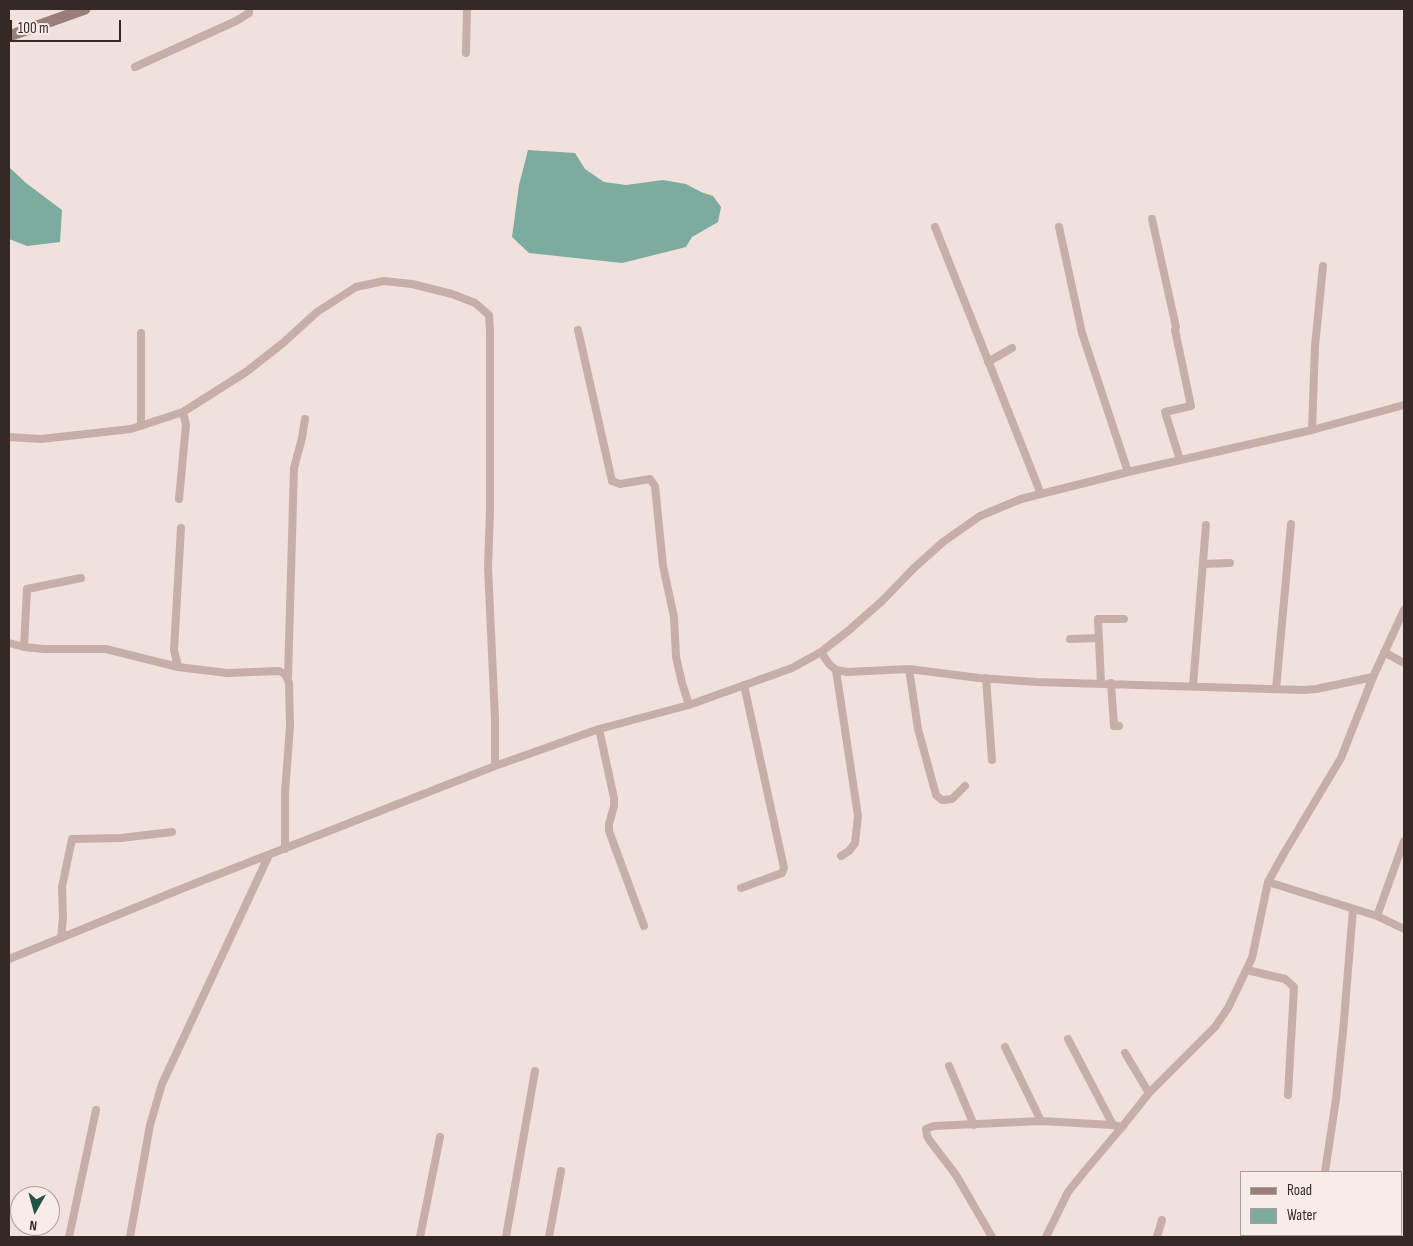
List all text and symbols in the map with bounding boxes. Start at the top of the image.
scale bar [12,10,124,42]
text: 100 m [18,19,49,38]
legend [1240,1171,1403,1236]
text: Road [1287,1181,1312,1200]
north arrow [10,1186,60,1236]
text: Water [1287,1206,1317,1225]
text: N [28,1217,38,1234]

